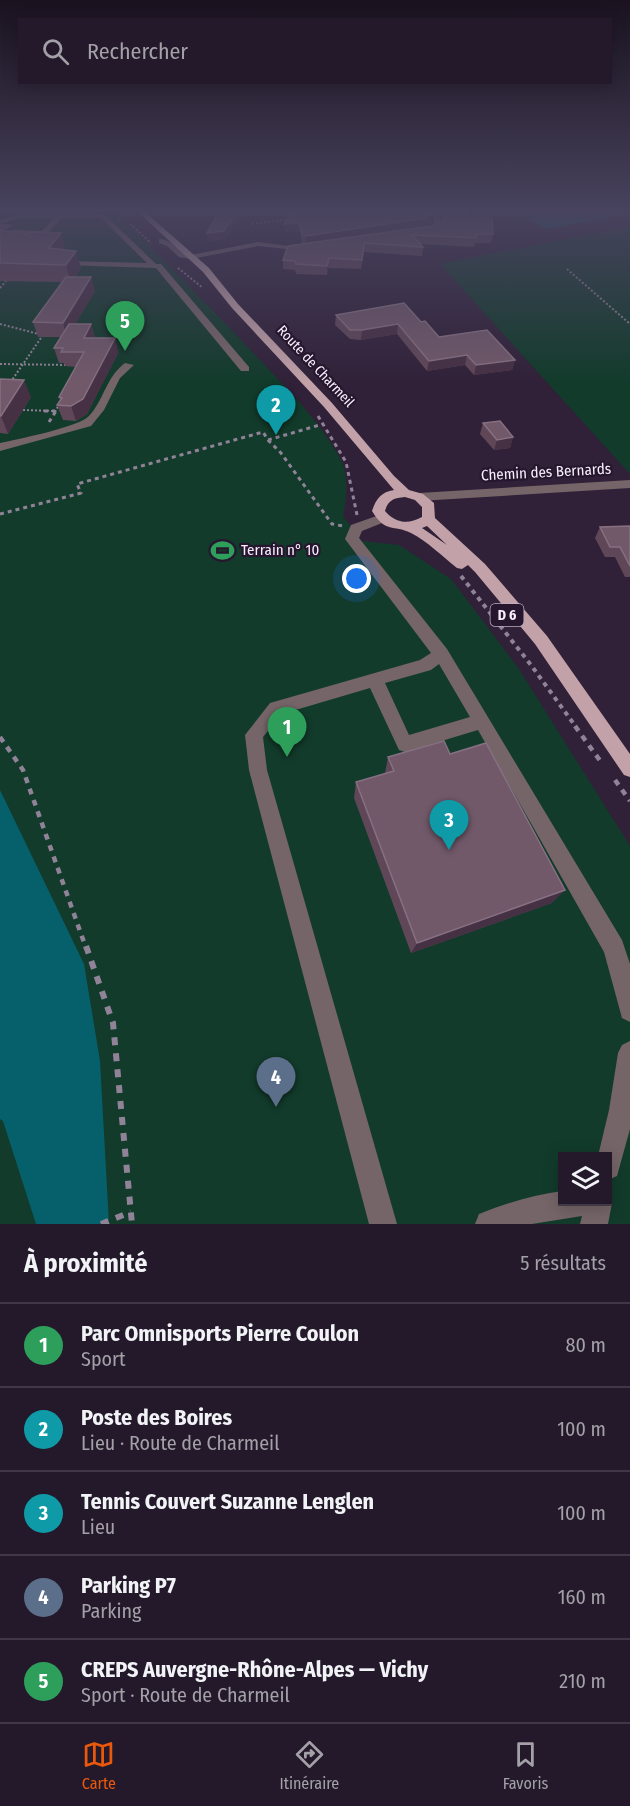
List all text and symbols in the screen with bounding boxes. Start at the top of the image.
search box [18,18,612,84]
icon: search [39,35,72,68]
text: Rechercher [87,38,188,65]
pin: 5 [106,302,144,351]
street label: Route de Charmeil [273,322,358,411]
pin: 2 [256,386,296,435]
street label: Chemin des Bernards [480,460,612,484]
sports icon: Terrain n° 10 [210,537,236,563]
place label: Terrain n° 10 [241,541,319,559]
your location [342,564,371,593]
road number: D 6 [490,604,524,626]
pin: 1 [268,708,306,757]
pin: 3 [430,800,468,850]
pin: 4 [256,1058,296,1107]
map controls [558,1152,612,1206]
button: layers [558,1152,612,1206]
text: À proximité [24,1248,147,1279]
text: 5 résultats [520,1251,606,1275]
text: Parc Omnisports Pierre Coulon [81,1320,359,1347]
text: 1 [39,1333,48,1357]
text: 80 m [566,1333,606,1357]
text: Sport [81,1347,126,1371]
text: Poste des Boires [81,1404,232,1431]
text: 2 [39,1417,48,1441]
text: 100 m [557,1417,606,1441]
text: Lieu · Route de Charmeil [81,1431,279,1455]
text: Tennis Couvert Suzanne Lenglen [81,1488,374,1515]
text: 3 [39,1501,48,1525]
text: 100 m [557,1501,606,1525]
text: Lieu [81,1515,115,1539]
text: Parking P7 [81,1572,176,1599]
text: 4 [38,1585,49,1609]
text: 160 m [558,1585,606,1609]
text: Parking [81,1599,142,1623]
text: CREPS Auvergne-Rhône-Alpes — Vichy [81,1656,428,1683]
text: 5 [39,1669,48,1693]
text: 210 m [559,1669,606,1693]
text: Sport · Route de Charmeil [81,1683,290,1707]
tab: Carte [82,1738,116,1793]
tab: Itinéraire [279,1738,339,1793]
tab: Favoris [503,1738,548,1793]

